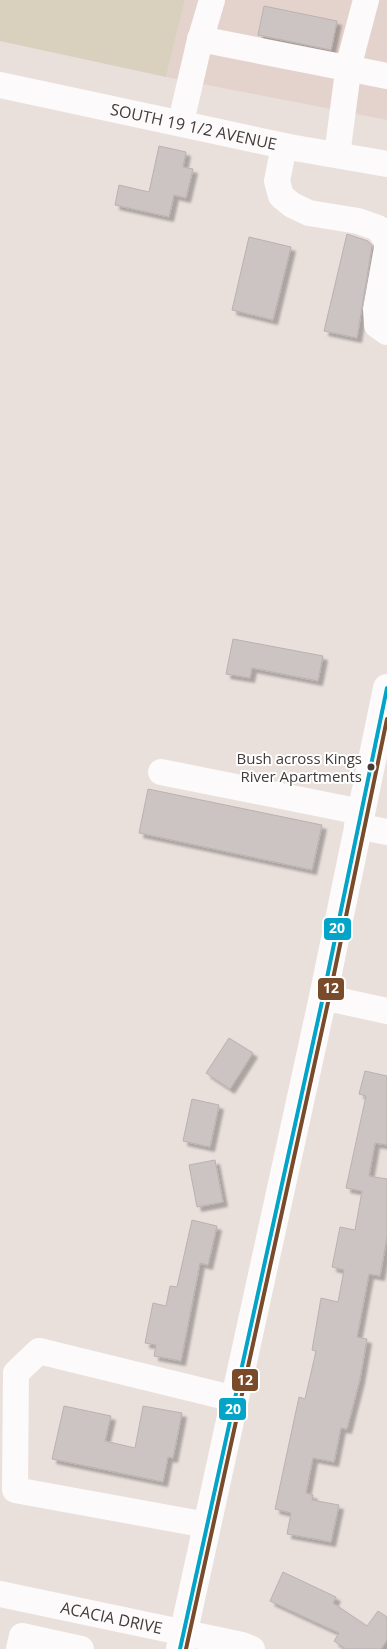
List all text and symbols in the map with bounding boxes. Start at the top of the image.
street label: SOUTH 19 1/2 AVENUE [108,98,279,155]
place label: Bush across Kings River Apartments [237,748,362,786]
marker: Bush across Kings River Apartments [366,762,376,772]
line badge: 20 [323,917,352,941]
text: 20 [329,918,345,937]
line badge: 12 [317,977,345,1001]
text: 12 [323,978,339,997]
line badge: 12 [231,1368,259,1392]
text: 12 [237,1370,253,1389]
line badge: 20 [218,1397,247,1421]
text: 20 [225,1399,241,1418]
street label: ACACIA DRIVE [59,1596,164,1639]

